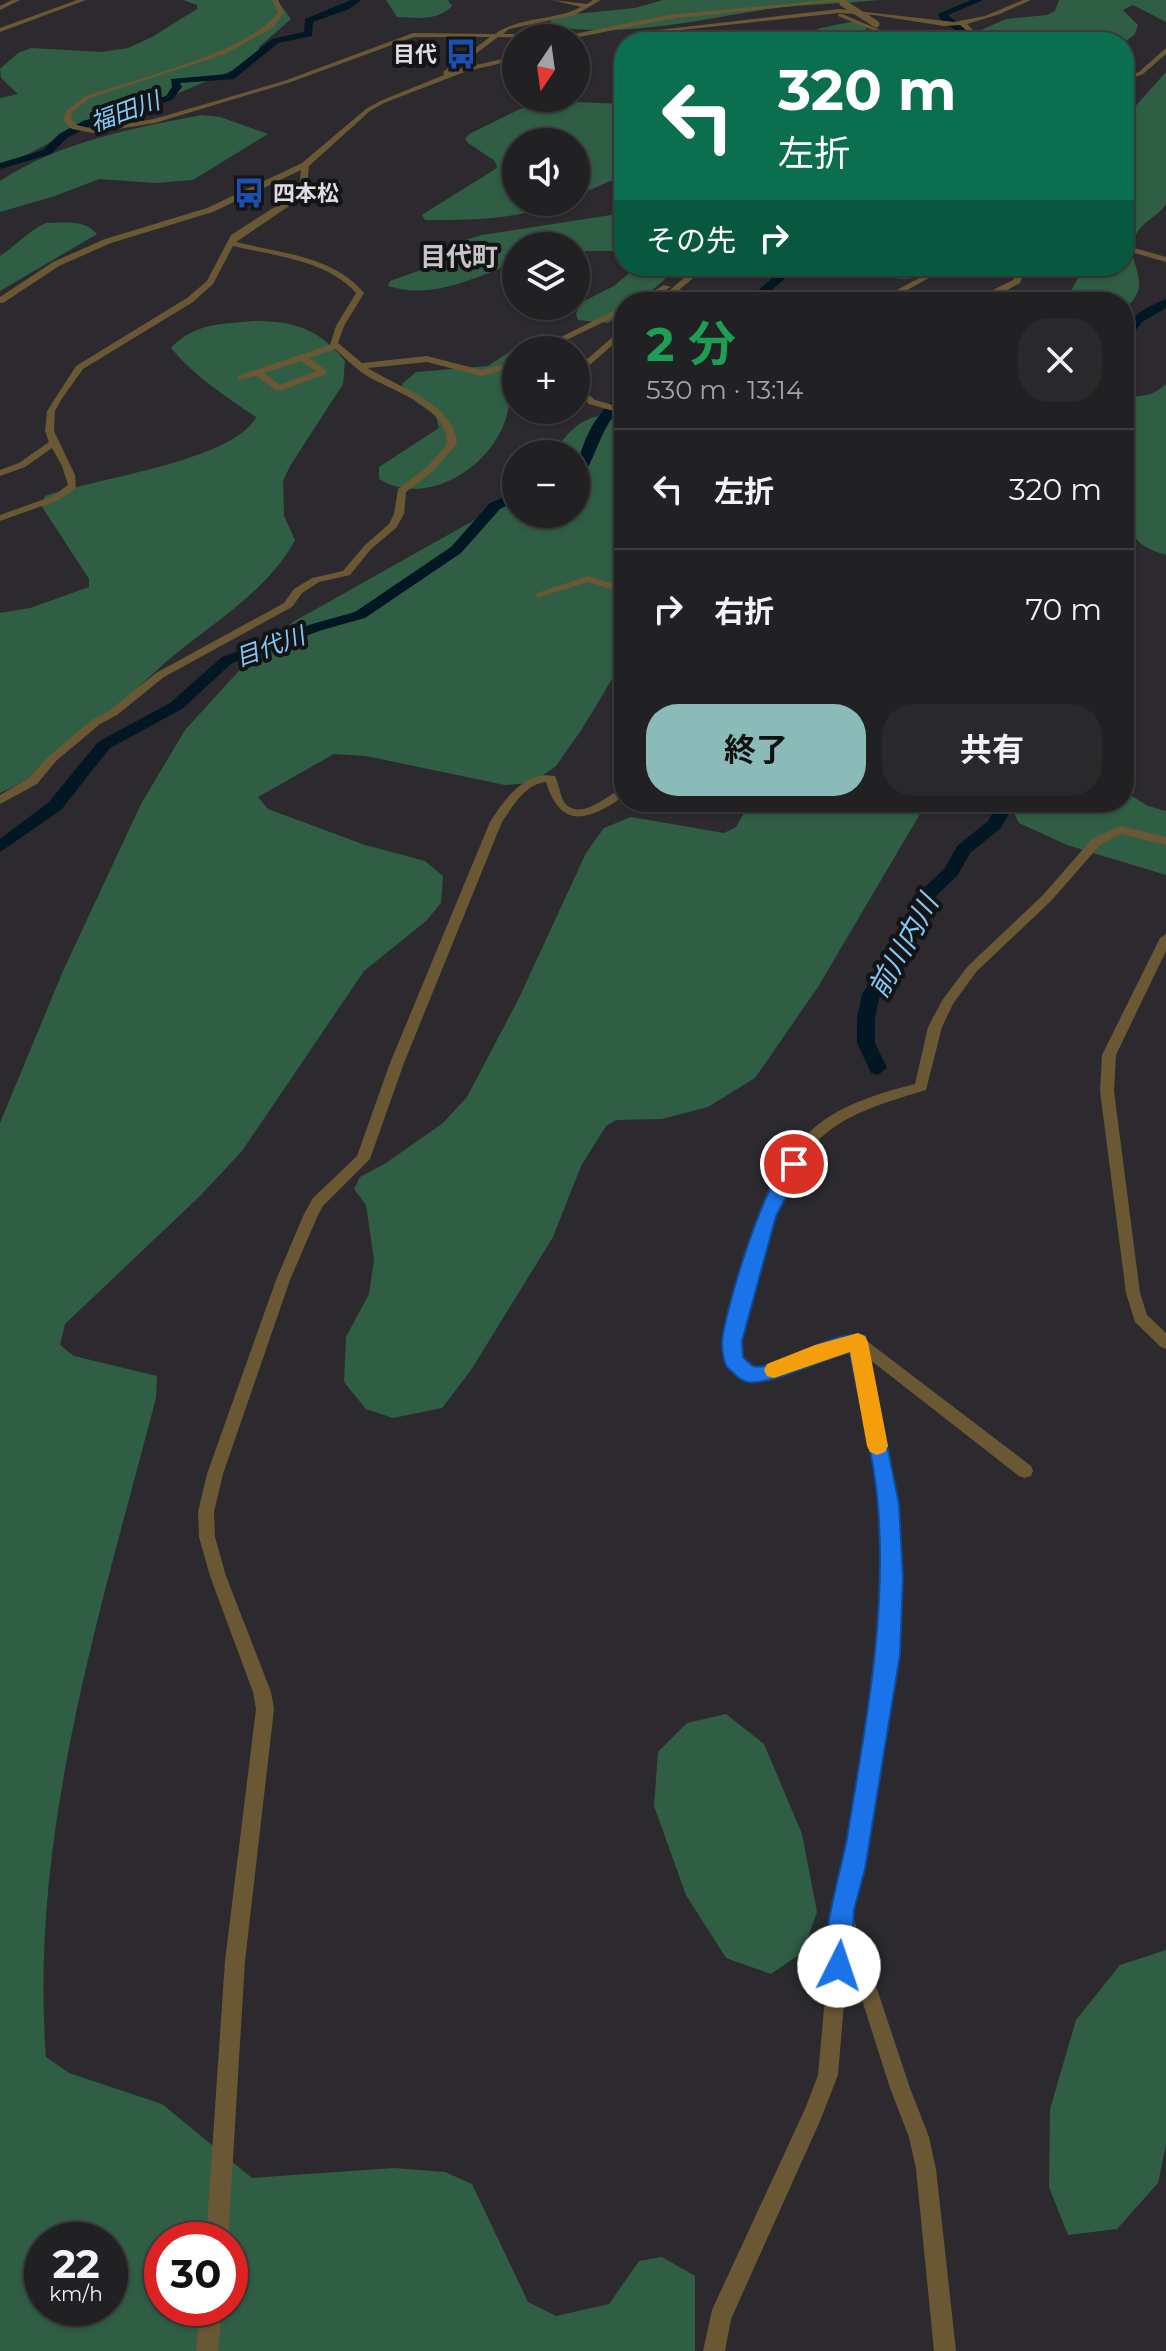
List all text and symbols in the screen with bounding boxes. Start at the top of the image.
north arrow [502,24,590,112]
map controls [502,24,590,528]
bus stop icon: 目代 [444,37,478,71]
place label: 目代 [393,41,437,68]
text: 320 m [778,56,957,124]
icon: left [646,64,750,168]
water label: 福田川 [86,85,166,137]
button: sound [502,128,590,216]
text: 左折 [778,131,850,175]
bus stop icon: 四本松 [232,176,266,210]
place label: 四本松 [273,180,339,207]
icon: right [752,216,796,260]
text: その先 [646,222,736,259]
button: layers [502,232,590,320]
district label: 目代町 [420,241,498,273]
text: 2 分 [646,315,736,373]
button: close [1018,318,1102,402]
button: + [502,336,590,424]
text: 530 m · 13:14 [646,374,803,406]
button: − [502,440,590,528]
icon: left [646,467,690,511]
text: 320 m [1009,471,1102,508]
text: 左折 [714,473,774,510]
icon: right [646,587,690,631]
text: 70 m [1025,591,1102,628]
text: 右折 [714,593,774,630]
water label: 目代川 [231,620,311,672]
button: 終了 [646,704,866,796]
button: 共有 [882,704,1102,796]
water label: 前川内川 [861,886,946,1003]
pin [760,1130,828,1198]
icon: arrive [772,1142,816,1186]
position arrow [797,1924,881,2008]
speed limit sign: 30 [144,2222,248,2326]
text: 22 [52,2239,100,2288]
text: km/h [49,2282,103,2306]

